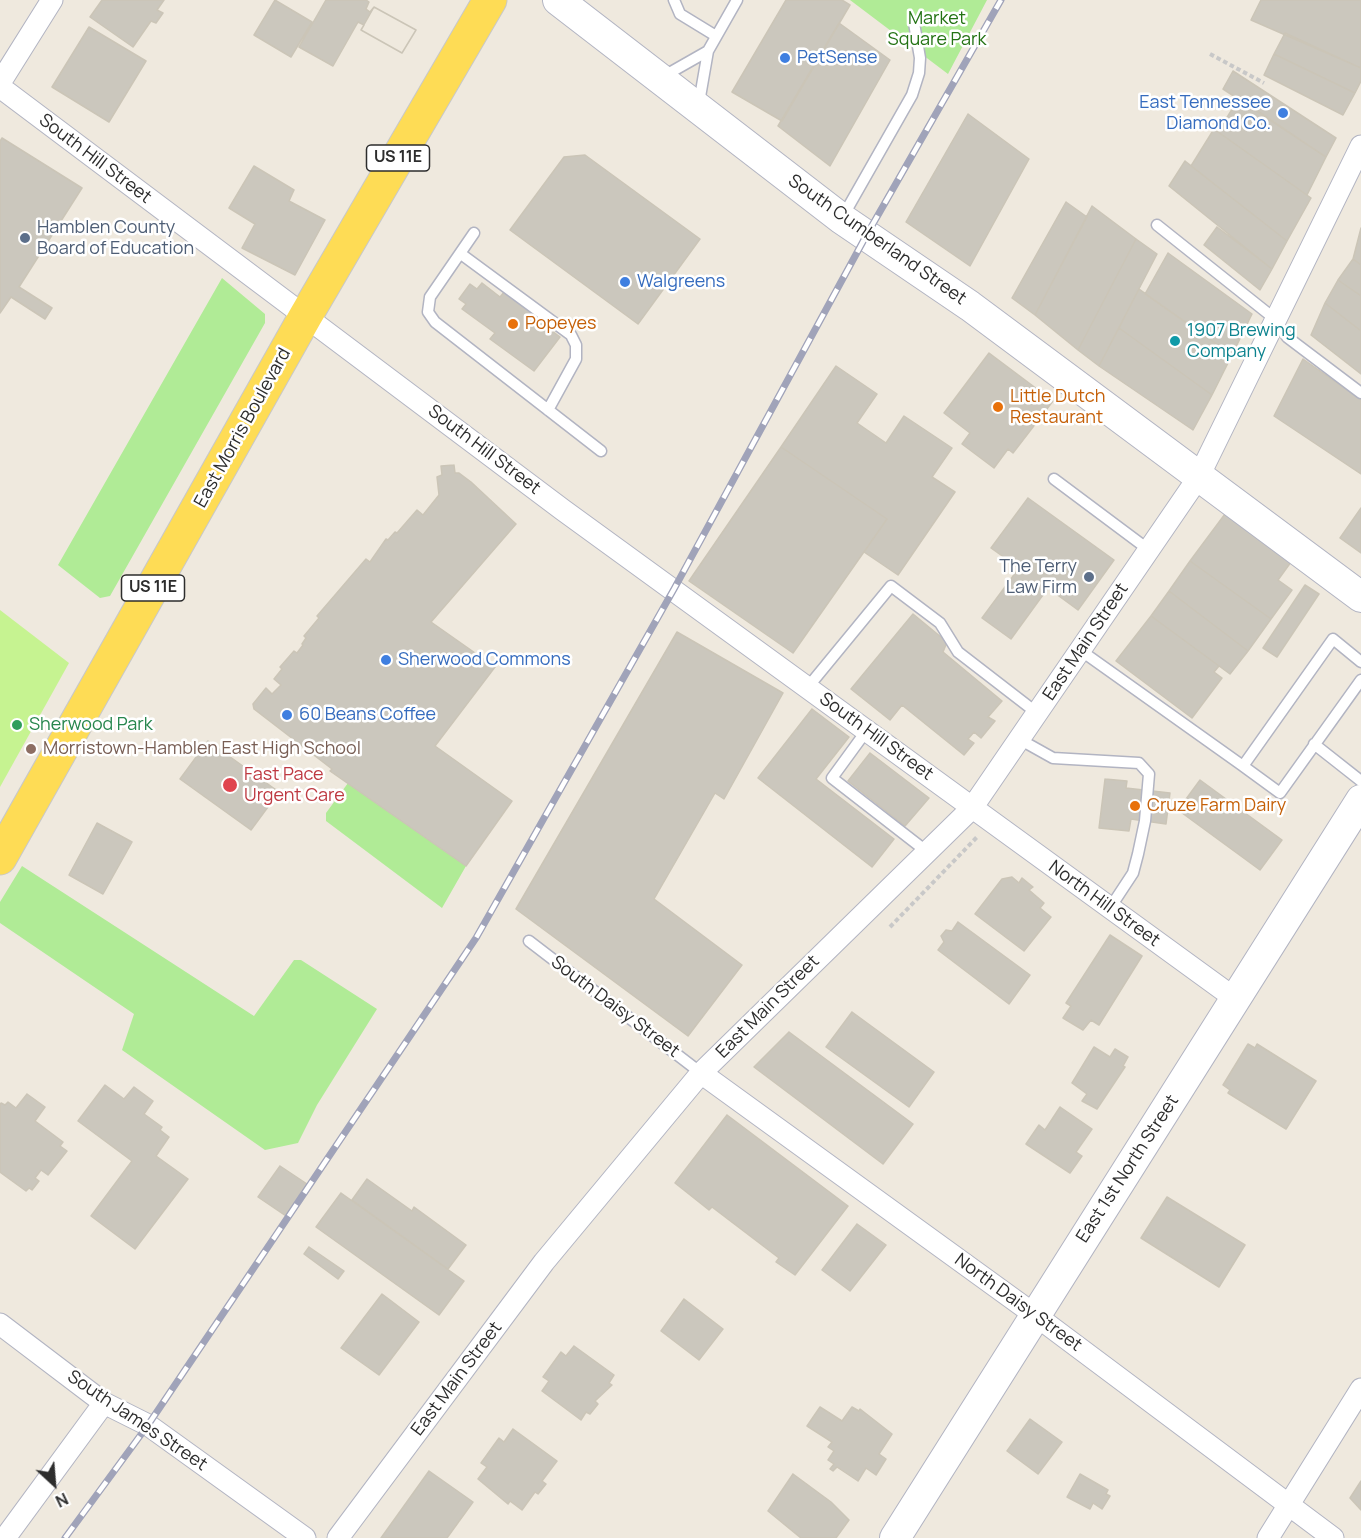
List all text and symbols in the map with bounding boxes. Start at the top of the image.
park label: Market Square Park [888,8,986,50]
place label: PetSense [797,47,878,69]
marker: PetSense [778,51,792,65]
place label: East Tennessee Diamond Co. [1139,92,1271,134]
marker: East Tennessee Diamond Co. [1276,106,1290,120]
street label: South Hill Street [34,110,156,208]
road number: US 11E [366,145,430,171]
street label: South Cumberland Street [784,170,970,310]
place label: Hamblen County Board of Education [37,217,194,260]
marker: Hamblen County Board of Education [18,231,32,245]
place label: Walgreens [637,271,725,293]
marker: Walgreens [618,275,632,289]
place label: Popeyes [525,313,597,335]
marker: Popeyes [506,317,520,331]
place label: 1907 Brewing Company [1187,320,1296,362]
marker: 1907 Brewing Company [1168,334,1182,348]
street label: East Morris Boulevard [190,345,296,511]
place label: Little Dutch Restaurant [1010,386,1105,428]
marker: Little Dutch Restaurant [991,400,1005,414]
street label: South Hill Street [423,401,545,499]
place label: The Terry Law Firm [999,556,1077,598]
marker: The Terry Law Firm [1082,570,1096,584]
road number: US 11E [122,575,184,601]
street label: East Main Street [1039,579,1133,705]
place label: Sherwood Commons [398,649,571,671]
marker: Sherwood Commons [379,653,393,667]
street label: South Hill Street [815,688,937,786]
place label: 60 Beans Coffee [299,704,436,726]
marker: 60 Beans Coffee [280,708,294,722]
place label: Sherwood Park [29,714,153,736]
marker: Sherwood Park [10,718,24,732]
place label: Morristown-Hamblen East High School [43,738,361,760]
marker: Morristown-Hamblen East High School [24,742,38,756]
place label: Fast Pace Urgent Care [244,764,345,806]
marker: Fast Pace Urgent Care [221,776,239,794]
place label: Cruze Farm Dairy [1147,795,1286,817]
marker: Cruze Farm Dairy [1128,799,1142,813]
street label: North Hill Street [1044,856,1164,952]
street label: East Main Street [712,951,824,1063]
street label: South Daisy Street [546,952,684,1062]
street label: East 1st North Street [1072,1091,1184,1247]
street label: North Daisy Street [950,1250,1086,1356]
street label: East Main Street [407,1318,507,1440]
street label: South James Street [63,1366,211,1476]
north arrow [24,1454,84,1514]
text: N [52,1488,72,1513]

